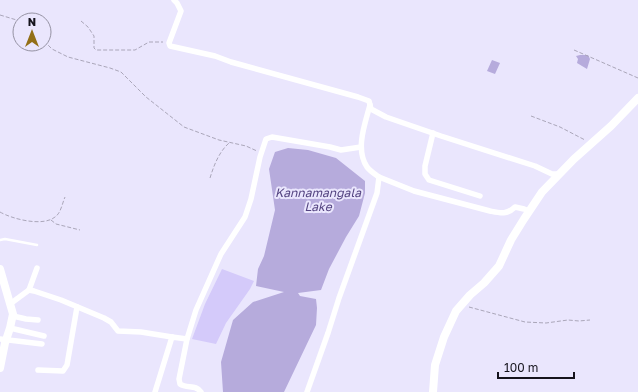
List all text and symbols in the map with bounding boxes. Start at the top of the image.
north arrow [12,12,52,52]
text: N [28,15,36,28]
water label: Kannamangala Lake [275,185,362,214]
scale bar [498,354,574,380]
text: 100 m [504,360,538,375]

